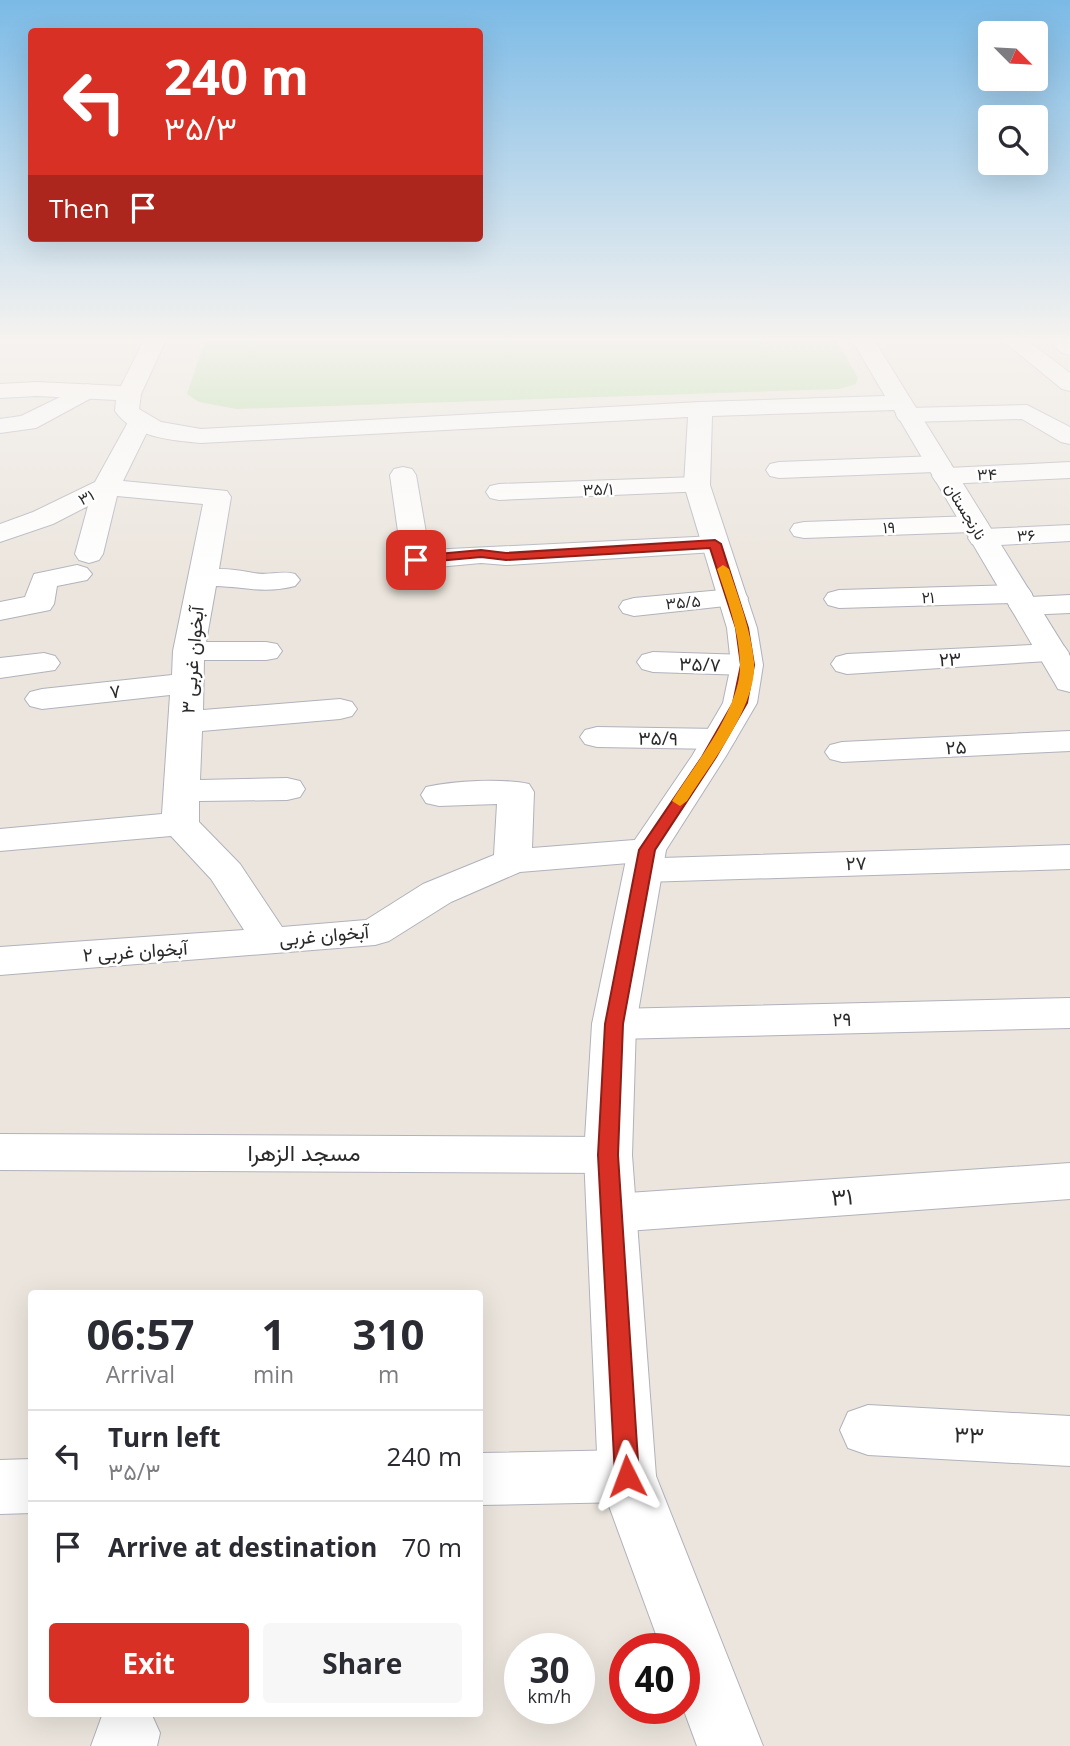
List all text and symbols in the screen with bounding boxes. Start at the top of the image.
north arrow [978,21,1048,91]
map controls [978,21,1048,175]
text: 240 m [164,43,309,109]
icon: left [49,56,140,147]
button: search [978,105,1048,175]
text: ۳۵/۳ [164,106,237,149]
icon: arrive [124,189,162,227]
text: Then [49,190,110,226]
street label: ۳۴ [977,463,997,485]
street label: ۳۵/۱ [582,477,614,501]
street label: نارنجستان [940,478,992,544]
street label: ۳۱ [74,484,98,510]
street label: ۱۹ [882,516,896,538]
street label: ۳۶ [1016,524,1036,546]
pin [386,530,446,590]
icon: arrive [397,541,435,579]
street label: ۲۱ [921,586,935,608]
street label: ۳۵/۵ [664,590,702,614]
street label: آبخوان غربی ۳ [174,604,210,715]
street label: ۲۳ [938,645,962,673]
street label: ۳۵/۷ [679,650,721,678]
street label: ۷ [108,677,122,705]
street label: ۳۵/۹ [638,725,678,751]
street label: ۲۵ [945,733,967,761]
street label: ۲۷ [845,850,867,876]
street label: آبخوان غربی [278,918,372,952]
street label: آبخوان غربی ۲ [82,934,190,968]
street label: ۲۹ [832,1006,852,1032]
street label: مسجد الزهرا [247,1136,361,1168]
street label: ۳۱ [830,1179,854,1213]
text: 06:57 [86,1305,194,1362]
text: 1 [261,1305,286,1362]
text: 310 [353,1305,425,1362]
text: Arrival [106,1358,175,1390]
text: min [253,1358,294,1390]
text: m [378,1358,399,1390]
street label: ۳۳ [953,1417,985,1451]
text: Turn left [108,1419,220,1455]
icon: left [49,1437,87,1475]
text: 240 m [387,1438,462,1474]
position arrow [590,1439,664,1513]
text: ۳۵/۳ [108,1455,160,1487]
icon: arrive [49,1528,87,1566]
text: Arrive at destination [108,1529,377,1565]
text: 70 m [401,1529,462,1565]
button: Exit [49,1623,249,1703]
button: Share [263,1623,462,1703]
speed limit sign: 40 [609,1633,700,1724]
text: 30 [529,1646,570,1693]
text: km/h [528,1684,571,1708]

